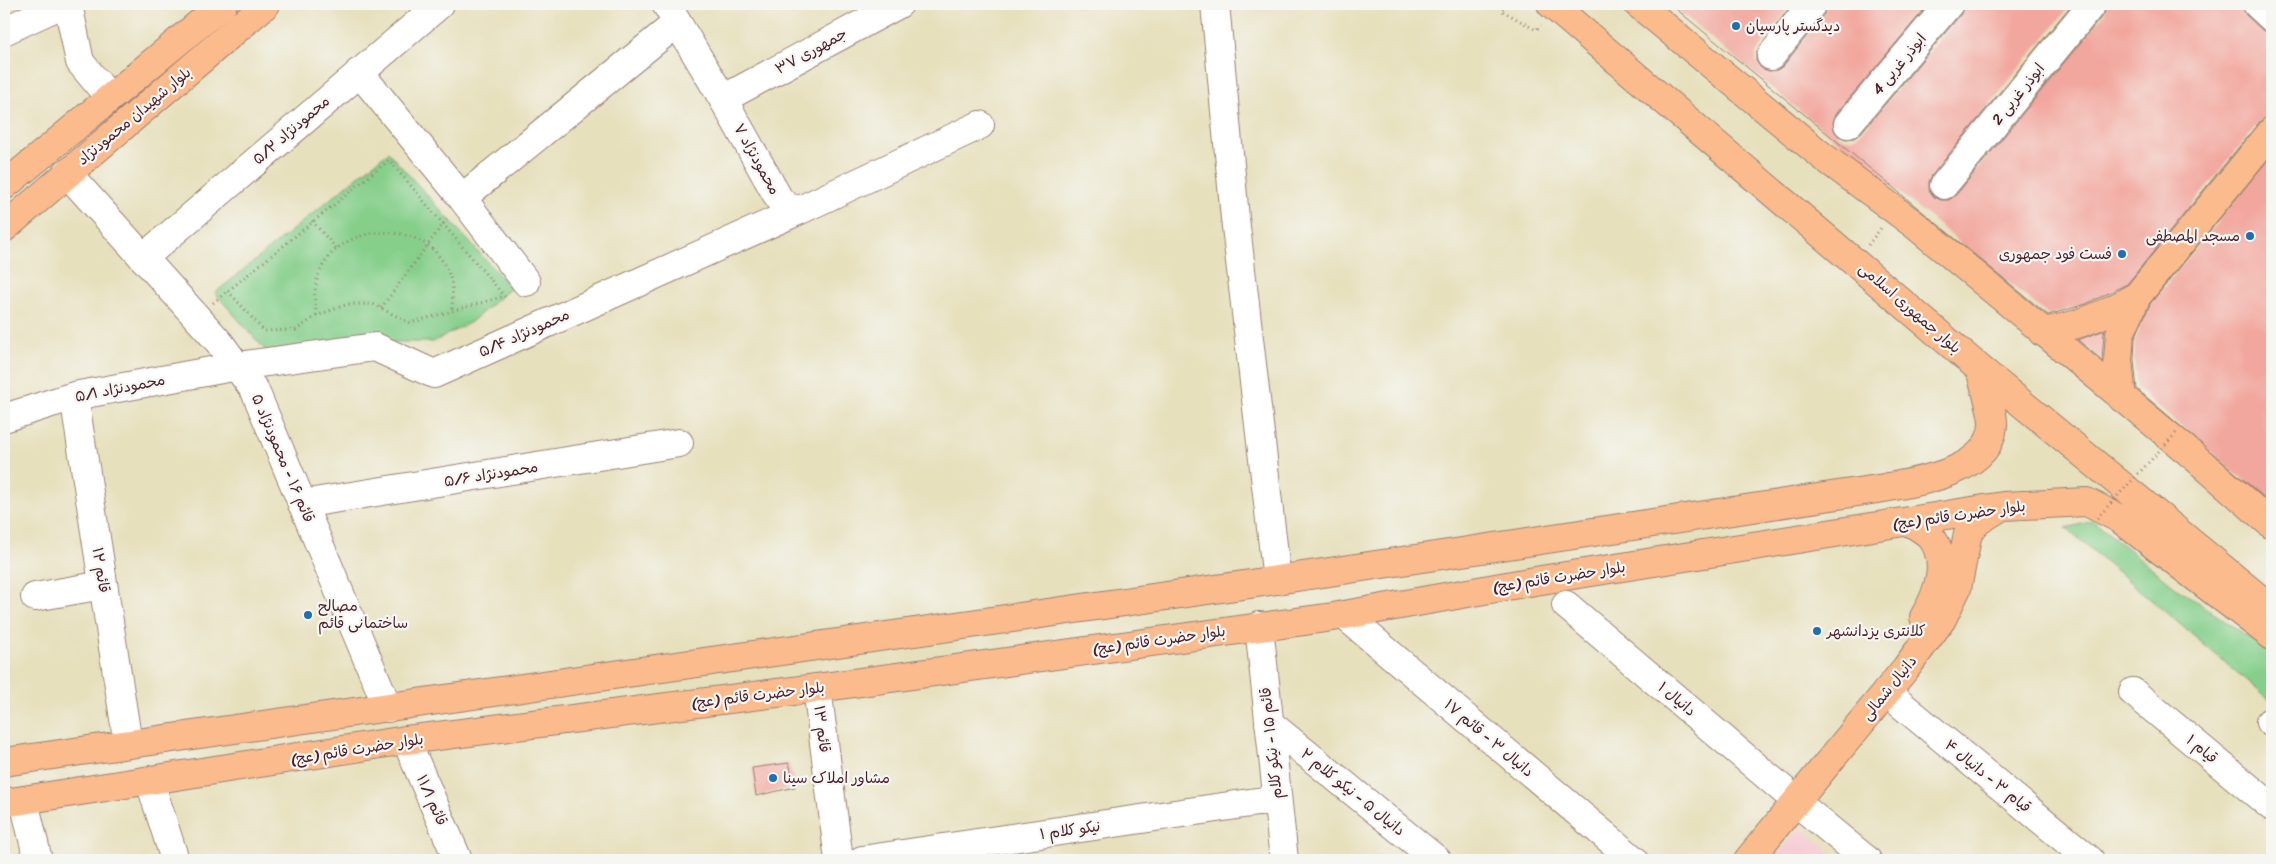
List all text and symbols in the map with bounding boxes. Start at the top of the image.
place label: دیدگستر پارسیان [1746,13,1840,39]
street label: جمهوری ۳۷ [770,20,852,82]
marker: دیدگستر پارسیان [1730,20,1742,32]
street label: ابوذر غربی 4 [1865,27,1933,101]
street label: ابوذر غربی 2 [1985,57,2051,131]
street label: بلوار شهیدان محمودنژاد [71,60,197,172]
street label: محمودنژاد ۵/۲ [246,89,336,171]
street label: محمودنژاد ۷ [727,118,787,200]
place label: مسجد المصطفی [2146,223,2240,249]
marker: مسجد المصطفی [2244,230,2256,242]
place label: فست فود جمهوری [1999,241,2112,267]
marker: فست فود جمهوری [2116,248,2128,260]
street label: بلوار جمهوری اسلامی [1853,256,1967,360]
street label: محمودنژاد ۵/۴ [474,301,574,365]
street label: محمودنژاد ۵/۱ [73,367,167,409]
street label: قائم ۱۶ - محمودنژاد ۵ [244,389,322,527]
street label: محمودنژاد ۵/۶ [442,454,540,494]
street label: بلوار حضرت قائم (عج) [1891,493,2027,537]
street label: قائم ۱۲ [85,545,117,595]
street label: بلوار حضرت قائم (عج) [1491,554,1627,600]
place label: مصالح ساختمانی قائم [318,593,408,636]
marker: مصالح ساختمانی قائم [302,609,314,621]
street label: بلوار حضرت قائم (عج) [1091,618,1227,662]
place label: کلانتری یزدانشهر [1825,618,1926,644]
marker: کلانتری یزدانشهر [1811,625,1823,637]
street label: دانیال شمالی [1854,650,1924,726]
street label: بلوار حضرت قائم (عج) [690,674,826,716]
street label: دانیال ۱ [1652,675,1702,723]
street label: قائم ۱۵ - نیکو کلام [1252,686,1290,800]
street label: دانیال ۳ - قائم ۱۷ [1438,692,1540,784]
street label: قائم ۱۳ [806,704,838,754]
street label: بلوار حضرت قائم (عج) [289,726,425,772]
street label: قیام ۱ [2180,728,2224,770]
street label: قیام ۳ - دانیال ۴ [1939,733,2037,819]
street label: دانیال ۵ - نیکو کلام ۲ [1295,741,1411,843]
place label: مشاور املاک سینا [783,765,890,791]
street label: قائم ۱۱/۱ [409,770,455,830]
marker: مشاور املاک سینا [767,772,779,784]
street label: نیکو کلام ۱ [1038,813,1102,847]

